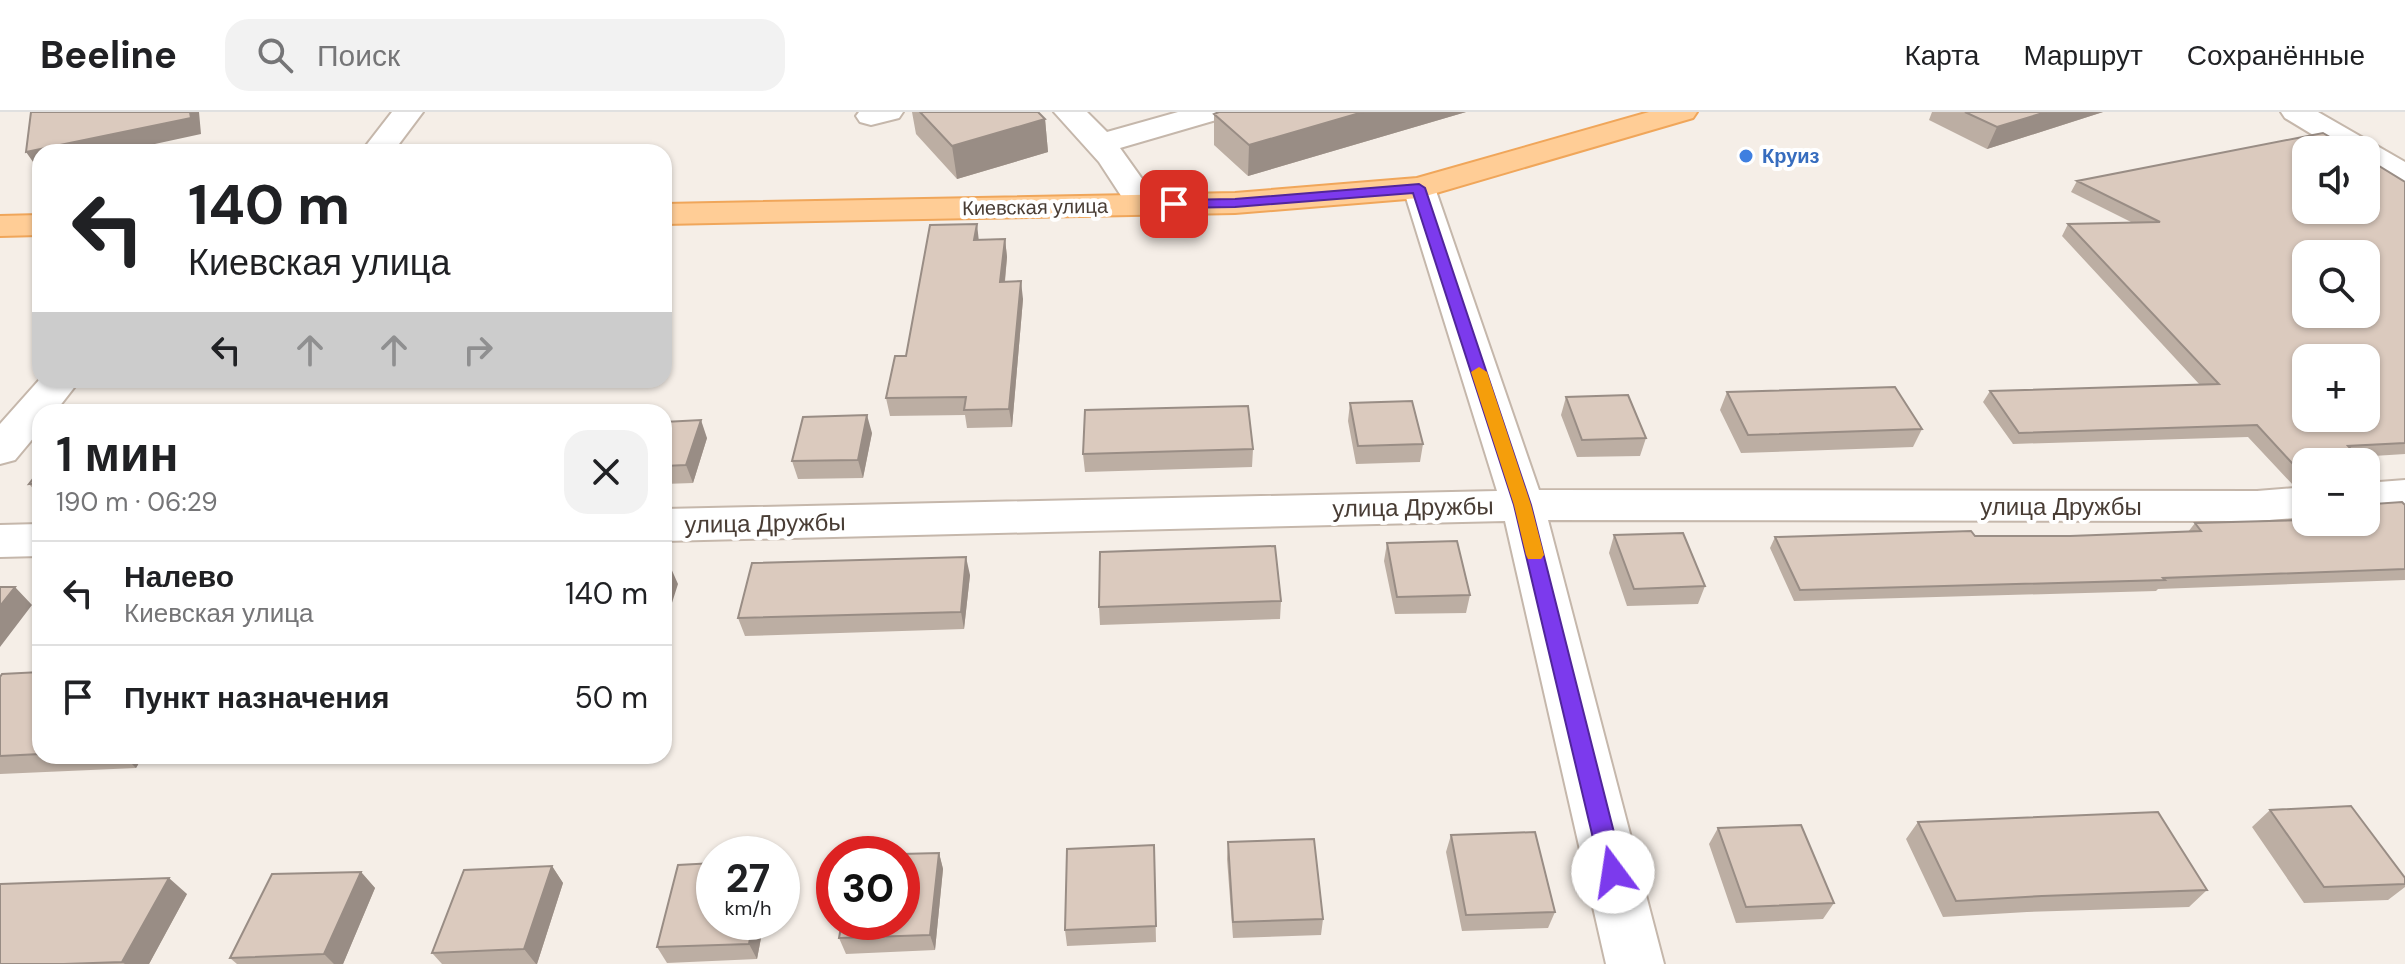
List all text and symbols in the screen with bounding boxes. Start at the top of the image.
search box [225,19,785,91]
text: Beeline [40,30,177,80]
icon: search [253,33,297,77]
text: Поиск [317,36,400,75]
text: Карта [1904,37,1979,74]
text: Маршрут [2023,37,2143,74]
text: Сохранённые [2187,37,2365,74]
map controls [2292,136,2380,536]
button: sound [2292,136,2380,224]
place label: Круиз [1762,143,1820,169]
marker: Круиз [1737,147,1755,165]
text: 140 m [188,168,350,241]
pin [1140,170,1208,238]
icon: left [56,176,160,280]
icon: arrive [1152,182,1196,226]
street label: Киевская улица [962,193,1109,221]
text: Киевская улица [188,239,450,286]
button: search [2292,240,2380,328]
icon: left [204,328,248,372]
icon: ahead [288,328,332,372]
icon: ahead [372,328,416,372]
icon: right [456,328,500,372]
button: + [2292,344,2380,432]
text: 1 мин [56,423,178,486]
button: close [564,430,648,514]
button: − [2292,448,2380,536]
text: 190 m · 06:29 [56,485,218,519]
street label: улица Дружбы [1332,490,1494,524]
street label: улица Дружбы [1980,491,2142,522]
street label: улица Дружбы [684,506,846,540]
text: Налево [124,557,234,596]
icon: left [56,571,100,615]
text: 140 m [565,574,648,613]
text: Киевская улица [124,596,314,630]
icon: arrive [56,675,100,719]
text: Пункт назначения [124,678,389,717]
text: 50 m [574,678,648,717]
position arrow [1571,830,1655,914]
speed limit sign: 30 [816,836,920,940]
text: 27 [726,852,770,904]
text: km/h [724,895,772,921]

